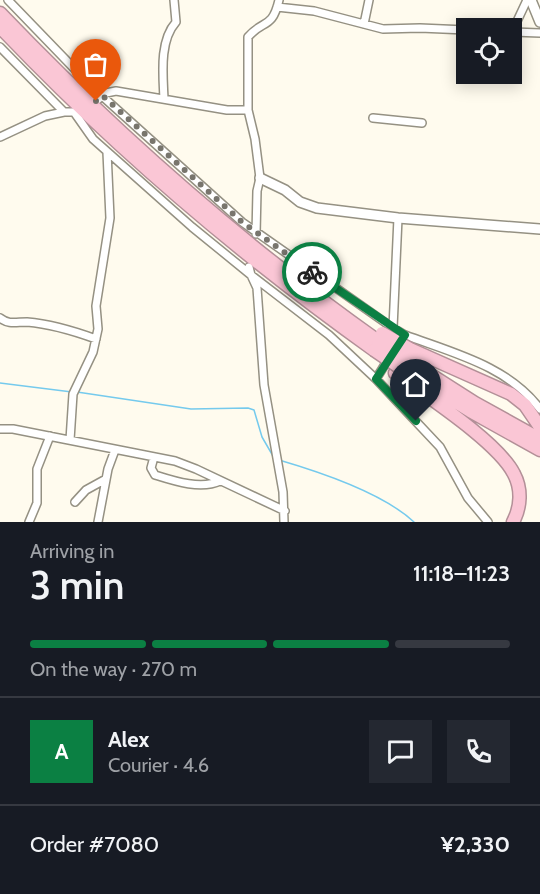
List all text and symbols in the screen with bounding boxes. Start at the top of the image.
map controls [456,18,522,84]
button: locate [456,18,522,84]
pin [70,39,121,101]
icon: bag [79,48,112,81]
courier [282,242,342,302]
icon: bike [296,256,329,289]
pin [390,359,441,421]
icon: home [399,368,432,401]
text: Arriving in [30,539,114,563]
text: 11:18–11:23 [413,560,510,587]
text: 3 min [30,561,124,609]
text: On the way · 270 m [30,657,197,681]
button: chat [369,720,432,783]
button: phone [447,720,510,783]
text: Alex [108,726,149,753]
text: A [55,738,68,765]
text: Courier · 4.6 [108,753,209,777]
text: Order #7080 [30,831,159,858]
text: ¥2,330 [441,831,510,858]

